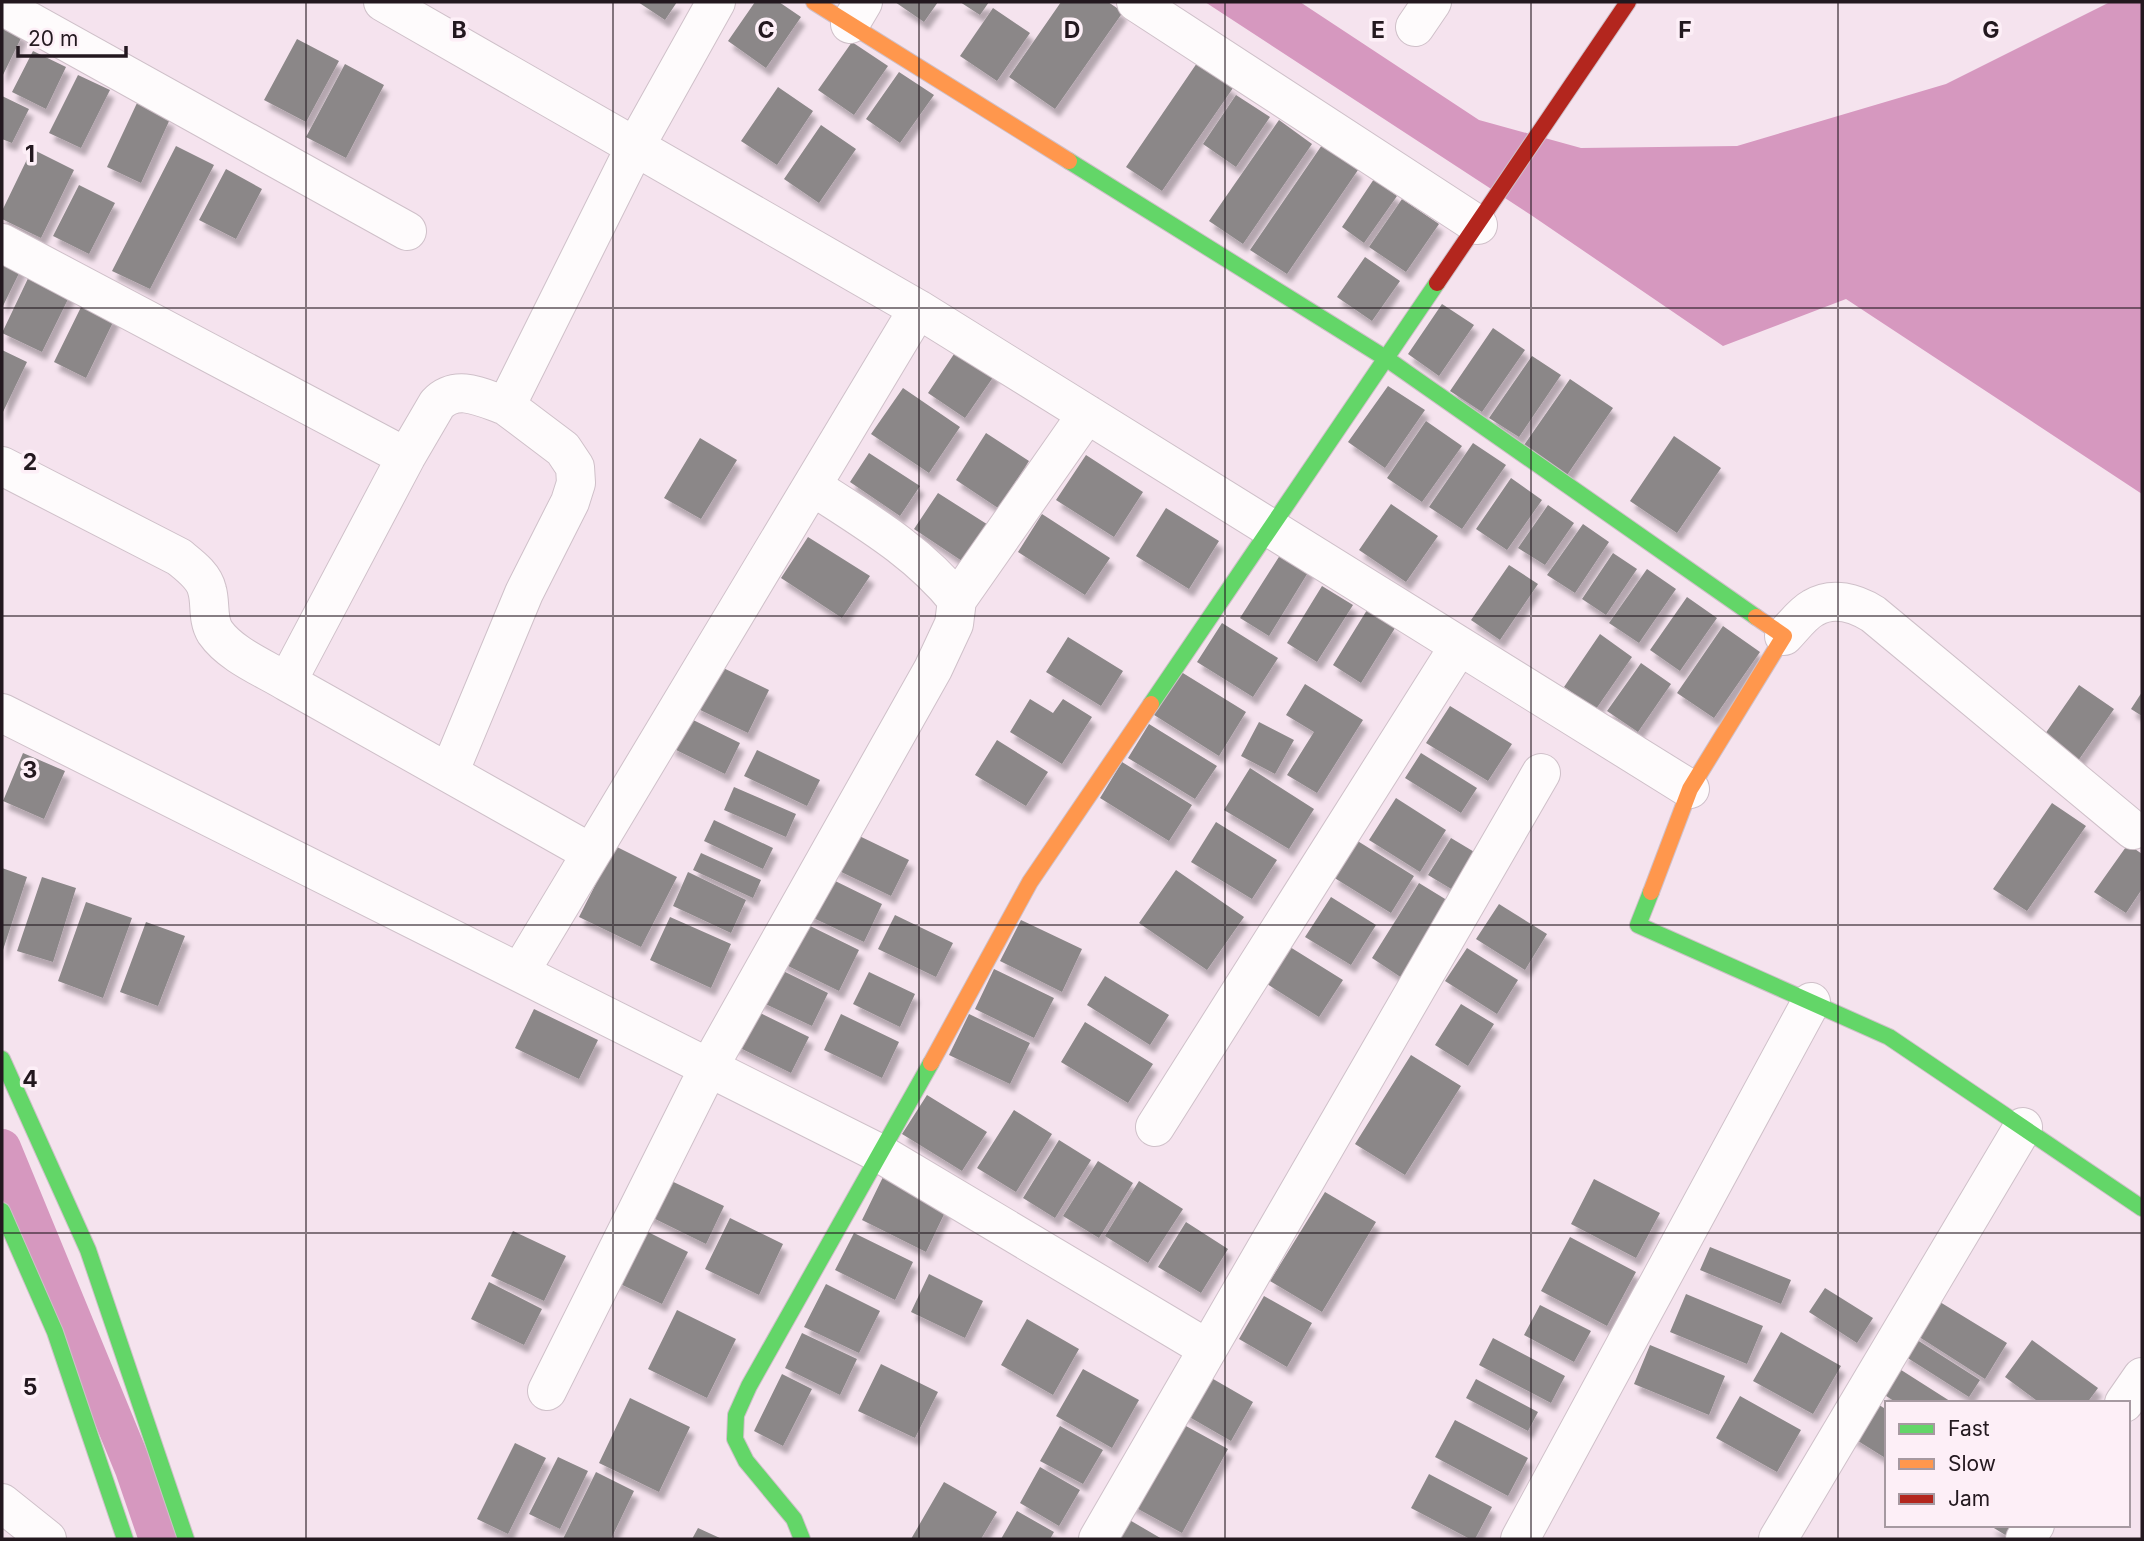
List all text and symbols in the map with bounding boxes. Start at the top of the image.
scale bar [18,14,126,58]
text: B [451,16,467,44]
text: C [757,16,775,44]
text: D [1064,16,1080,44]
text: E [1371,16,1385,44]
text: F [1678,16,1692,44]
text: G [1982,16,2000,44]
text: 20 m [28,26,78,51]
text: 1 [25,140,35,168]
text: 2 [23,448,37,476]
text: 3 [23,756,37,784]
text: 4 [22,1065,38,1093]
text: 5 [23,1373,37,1401]
legend [1885,1401,2130,1527]
text: Fast [1948,1416,1990,1441]
text: Slow [1948,1451,1996,1476]
text: Jam [1948,1486,1990,1511]

